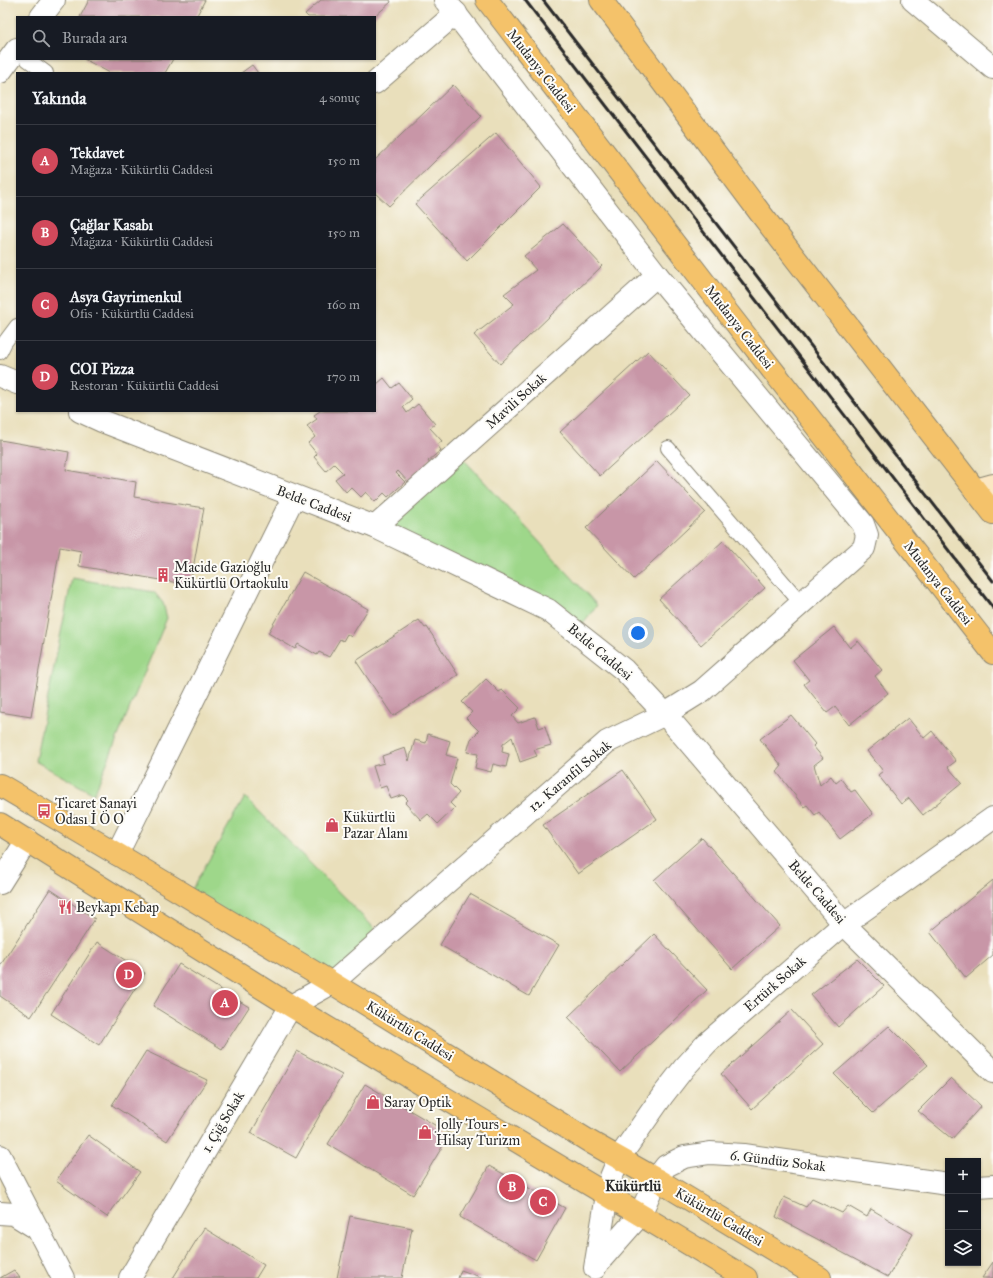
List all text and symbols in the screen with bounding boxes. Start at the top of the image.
search box [16,16,376,60]
street label: Mudanya Caddesi [503,26,579,116]
icon: search [30,27,52,49]
text: Burada ara [62,29,127,47]
text: Yakında [32,88,86,109]
text: 4 sonuç [319,90,360,106]
text: Tekdavet [70,144,124,162]
text: A [41,153,49,169]
text: 150 m [328,153,360,169]
text: Mağaza · Kükürtlü Caddesi [70,162,213,178]
text: Çağlar Kasabı [70,216,153,234]
text: B [41,225,49,241]
text: 150 m [328,225,360,241]
text: Mağaza · Kükürtlü Caddesi [70,234,213,250]
street label: Mudanya Caddesi [701,282,777,372]
text: Asya Gayrimenkul [70,288,182,306]
text: C [41,297,49,313]
text: 160 m [327,297,360,313]
text: Ofis · Kükürtlü Caddesi [70,306,194,322]
text: COI Pizza [70,360,134,378]
text: D [40,369,50,385]
text: 170 m [327,369,360,385]
street label: Mavili Sokak [482,369,550,433]
text: Restoran · Kükürtlü Caddesi [70,378,219,394]
street label: Belde Caddesi [274,482,354,526]
street label: Mudanya Caddesi [900,538,976,628]
place label: Macide Gazioğlu Kükürtlü Ortaokulu [174,559,289,592]
building icon: Macide Gazioğlu Kükürtlü Ortaokulu [155,567,171,583]
street label: Belde Caddesi [564,620,636,684]
your location [628,623,648,643]
street label: 12. Karanfil Sokak [525,736,615,816]
place label: Ticaret Sanayi Odası İ Ö O [55,795,137,828]
bus stop icon: Ticaret Sanayi Odası İ Ö O [36,803,52,819]
place label: Kükürtlü Pazar Alanı [343,809,408,842]
shop icon: Kükürtlü Pazar Alanı [324,817,340,833]
street label: Belde Caddesi [785,857,849,927]
restaurant icon: Beykapı Kebap [57,899,73,915]
place label: Beykapı Kebap [76,899,159,916]
street label: Ertürk Sokak [741,952,810,1015]
pin: D [116,960,142,990]
pin: A [212,988,238,1018]
street label: Kükürtlü Caddesi [363,997,457,1065]
street label: 1. Çiğ Sokak [198,1088,248,1156]
shop icon: Saray Optik [365,1094,381,1110]
place label: Saray Optik [384,1094,452,1111]
place label: Jolly Tours - Hilsay Turizm [434,1116,521,1149]
shop icon: Jolly Tours - Hilsay Turizm [417,1124,433,1140]
street label: 6. Gündüz Sokak [729,1147,827,1175]
map controls [945,1158,981,1266]
button: + [945,1158,981,1194]
pin: B [499,1172,525,1202]
district label: Kükürtlü [605,1177,661,1195]
street label: Kükürtlü Caddesi [672,1184,766,1250]
pin: C [530,1187,556,1217]
button: − [945,1194,981,1230]
button: layers [945,1230,981,1266]

